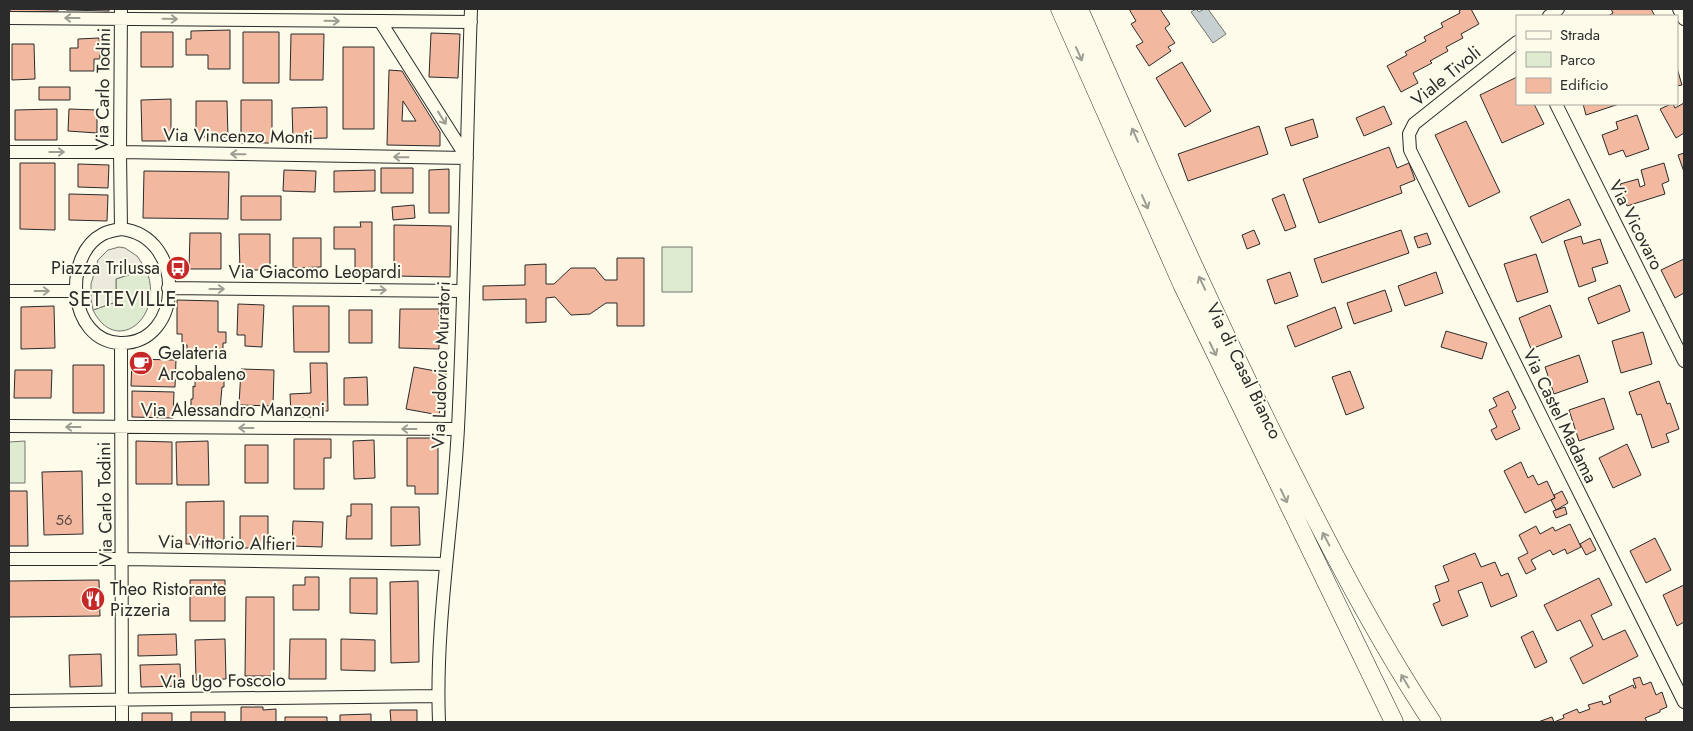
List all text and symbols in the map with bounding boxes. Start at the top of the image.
one-way arrow [64,13,80,23]
one-way arrow [161,14,177,24]
legend [1516,15,1678,105]
one-way arrow [324,16,340,26]
text: Strada [1560,24,1600,46]
street label: Via Carlo Todini [89,27,117,151]
street label: Viale Tivoli [1405,40,1487,112]
one-way arrow [1074,46,1084,61]
text: Parco [1560,49,1595,71]
text: Edificio [1560,74,1608,96]
one-way arrow [436,111,447,125]
street label: Via Vincenzo Monti [163,122,313,150]
one-way arrow [1130,128,1139,143]
one-way arrow [49,147,65,157]
one-way arrow [230,149,246,159]
one-way arrow [393,152,409,161]
street label: Via Vicovaro [1602,176,1670,275]
one-way arrow [1141,194,1151,209]
place label: Piazza Trilussa [51,255,160,281]
bus stop icon: Piazza Trilussa [165,255,191,281]
street label: Via Giacomo Leopardi [229,259,401,285]
one-way arrow [1196,276,1206,291]
street label: Via Ludovico Muratori [425,281,457,449]
one-way arrow [208,284,225,294]
district label: SETTEVILLE [68,285,178,314]
one-way arrow [371,285,387,295]
one-way arrow [34,286,50,296]
street label: Via di Casal Bianco [1200,298,1288,444]
place label: Gelateria Arcobaleno [158,340,246,387]
one-way arrow [1209,342,1219,357]
street label: Via Castel Madama [1516,344,1604,488]
cafe icon: Gelateria Arcobaleno [128,350,154,376]
street label: Via Alessandro Manzoni [141,397,325,423]
one-way arrow [65,422,81,432]
one-way arrow [239,423,255,433]
one-way arrow [401,424,418,434]
street label: Via Carlo Todini [91,441,119,565]
one-way arrow [1280,488,1290,503]
house number: 56 [55,509,73,531]
street label: Via Vittorio Alfieri [158,529,296,557]
one-way arrow [1321,532,1331,547]
place label: Theo Ristorante Pizzeria [110,576,226,623]
restaurant icon: Theo Ristorante Pizzeria [80,586,106,612]
street label: Via Ugo Foscolo [160,667,286,695]
one-way arrow [1400,675,1410,689]

